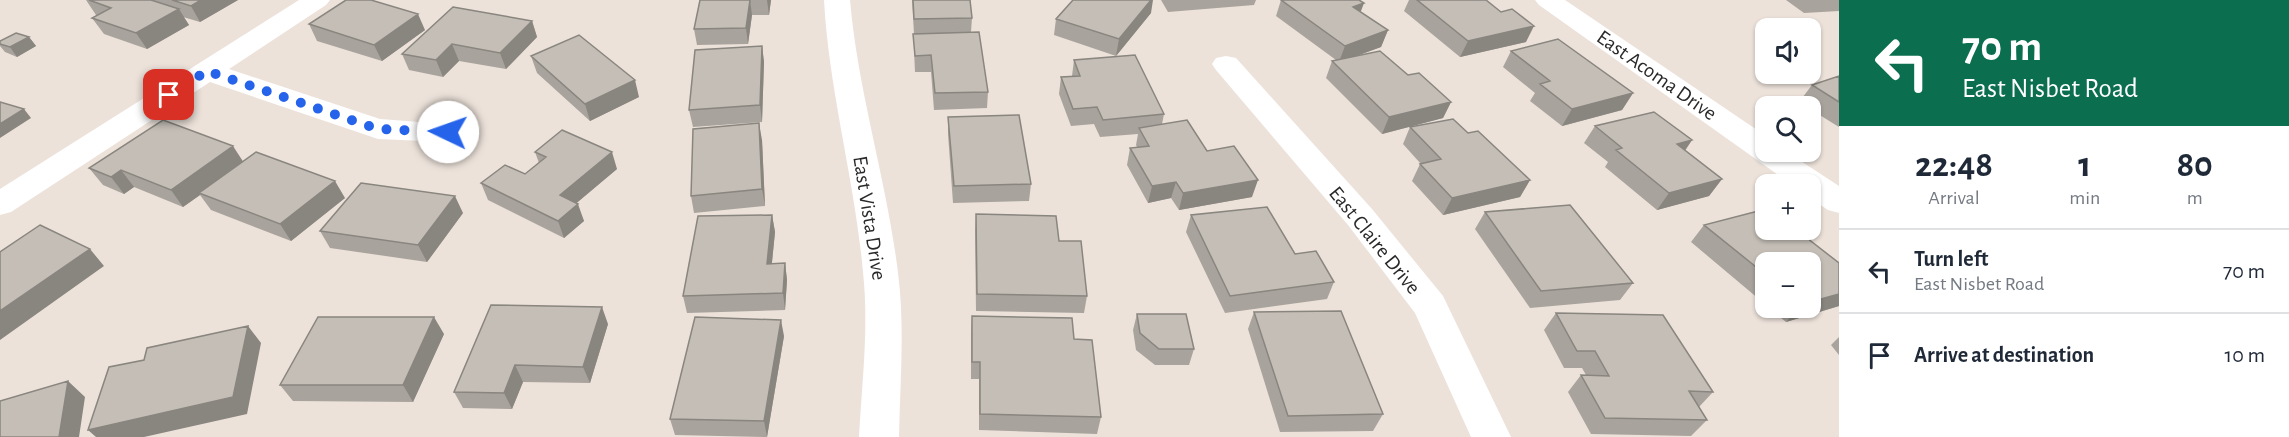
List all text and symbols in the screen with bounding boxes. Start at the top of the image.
map controls [1755,18,1821,318]
button: sound [1755,18,1821,84]
icon: left [1863,24,1941,102]
street label: East Acoma Drive [1593,26,1720,124]
text: 70 m [1962,26,2042,68]
pin [143,69,194,120]
text: East Nisbet Road [1962,75,2138,102]
icon: arrive [152,78,185,111]
button: search [1755,96,1821,162]
position arrow [416,100,480,164]
text: 22:48 [1915,147,1993,183]
text: 1 [2078,147,2091,183]
text: 80 [2176,147,2213,183]
street label: East Vista Drive [849,154,890,282]
button: + [1755,174,1821,240]
street label: East Claire Drive [1325,182,1424,298]
text: Arrival [1928,188,1980,208]
text: min [2069,188,2100,208]
text: m [2187,188,2203,208]
text: Turn left [1914,248,1988,270]
button: − [1755,252,1821,318]
icon: left [1863,255,1896,288]
text: 70 m [2223,260,2265,282]
text: East Nisbet Road [1914,274,2044,294]
icon: arrive [1863,339,1896,372]
text: Arrive at destination [1914,344,2094,366]
text: 10 m [2225,344,2265,366]

